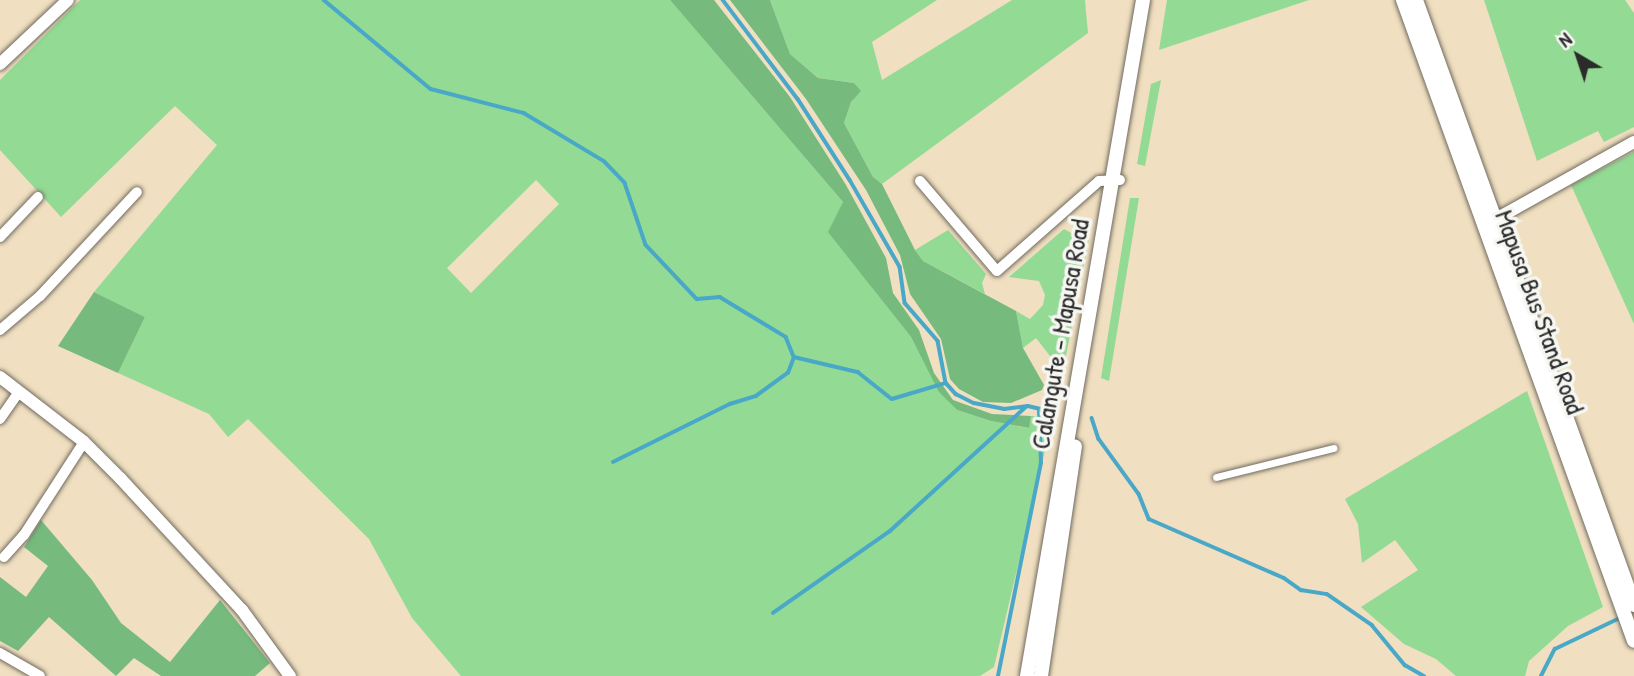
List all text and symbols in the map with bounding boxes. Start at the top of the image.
north arrow [1543,21,1613,91]
text: N [1553,26,1577,53]
street label: Mapusa Bus Stand Road [1489,206,1591,418]
street label: Calangute - Mapusa Road [1024,217,1096,451]

